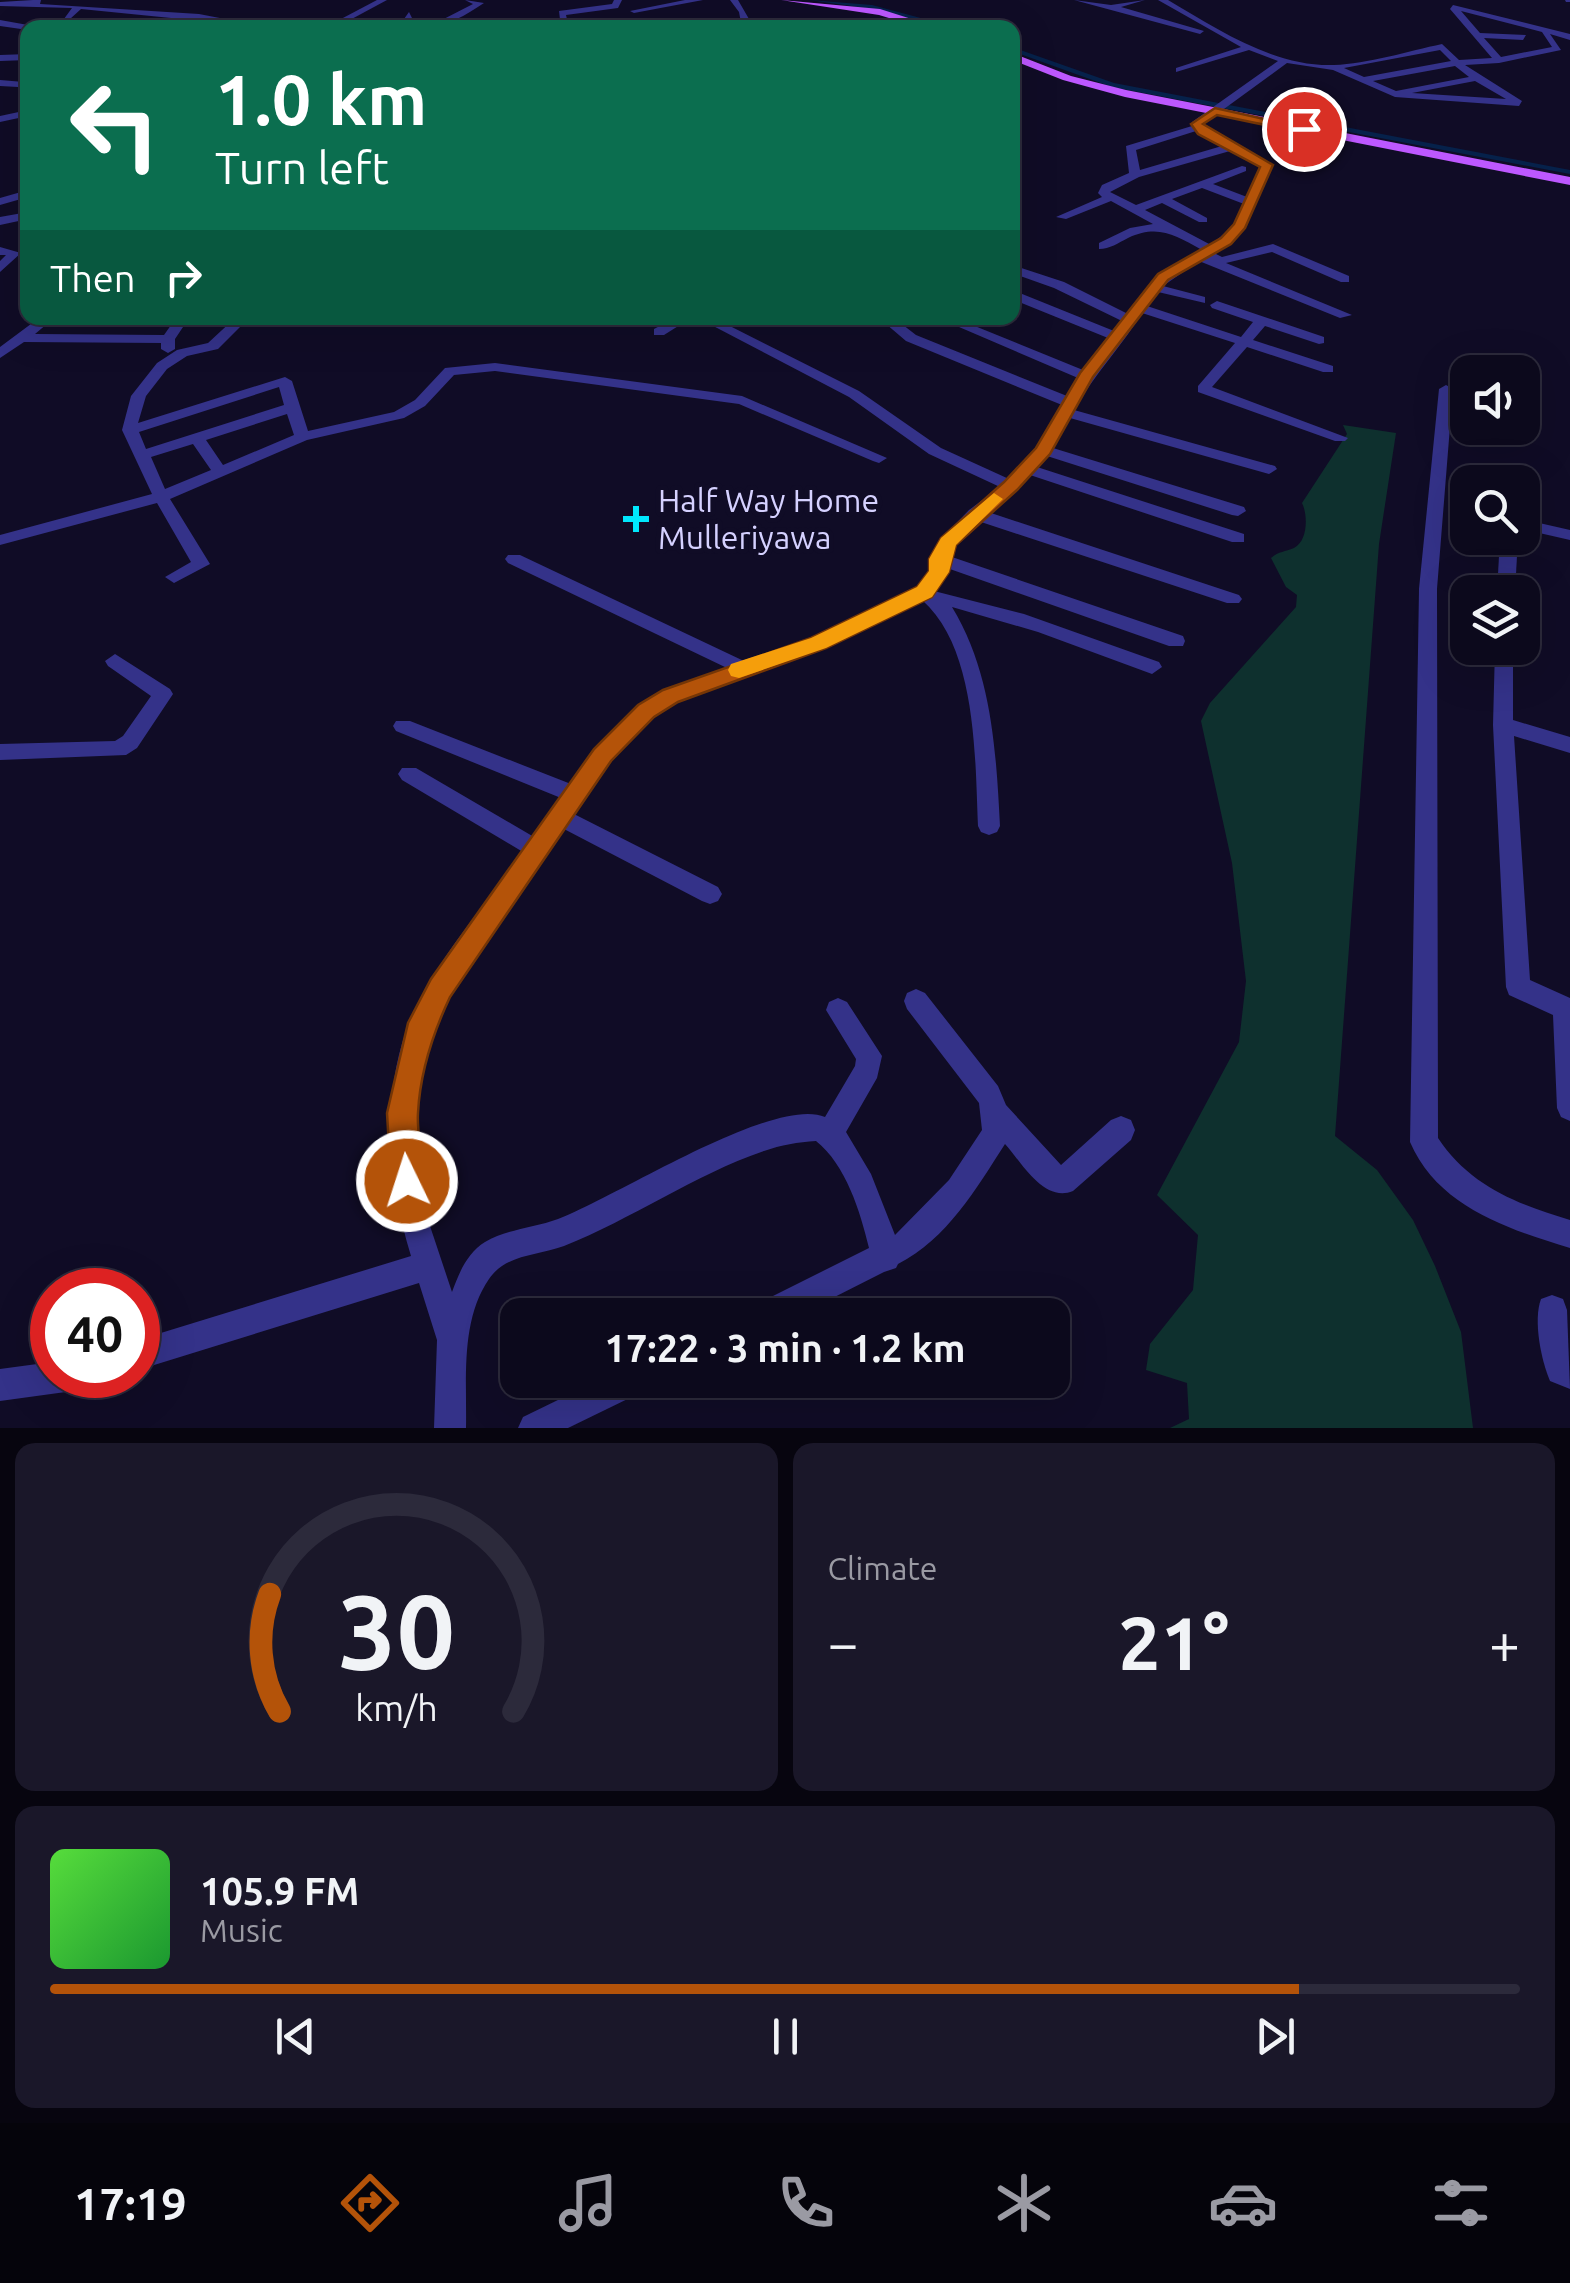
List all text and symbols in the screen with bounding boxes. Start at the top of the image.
icon: left [50,60,180,190]
text: 1.0 km [215,60,427,138]
pin [1262,87,1347,172]
icon: arrive [1277,102,1332,157]
text: Turn left [215,142,389,193]
icon: right [156,250,211,305]
text: Then [50,257,136,299]
map controls [1450,355,1540,665]
button: sound [1450,355,1540,445]
button: search [1450,465,1540,555]
place label: Half Way Home Mulleriyawa [658,482,879,555]
marker: Half Way Home Mulleriyawa [623,506,649,532]
button: layers [1450,575,1540,665]
position arrow [355,1129,459,1233]
speed limit sign: 40 [30,1268,160,1398]
text: 17:22 · 3 min · 1.2 km [604,1327,966,1369]
text: Climate [828,1550,938,1586]
text: 30 [338,1572,455,1689]
text: 21° [1118,1600,1229,1684]
text: − [828,1612,859,1673]
text: + [1489,1612,1520,1673]
text: km/h [355,1688,438,1728]
text: 105.9 FM [200,1870,359,1912]
text: Music [200,1912,283,1948]
icon: previous [268,2009,323,2064]
icon: pause [758,2009,813,2064]
icon: next [1248,2009,1303,2064]
icon: directions [335,2168,405,2238]
icon: music [553,2168,623,2238]
icon: phone [771,2168,841,2238]
icon: climate [989,2168,1059,2238]
icon: car [1208,2168,1278,2238]
icon: filters [1426,2168,1496,2238]
text: 17:19 [74,2178,187,2229]

